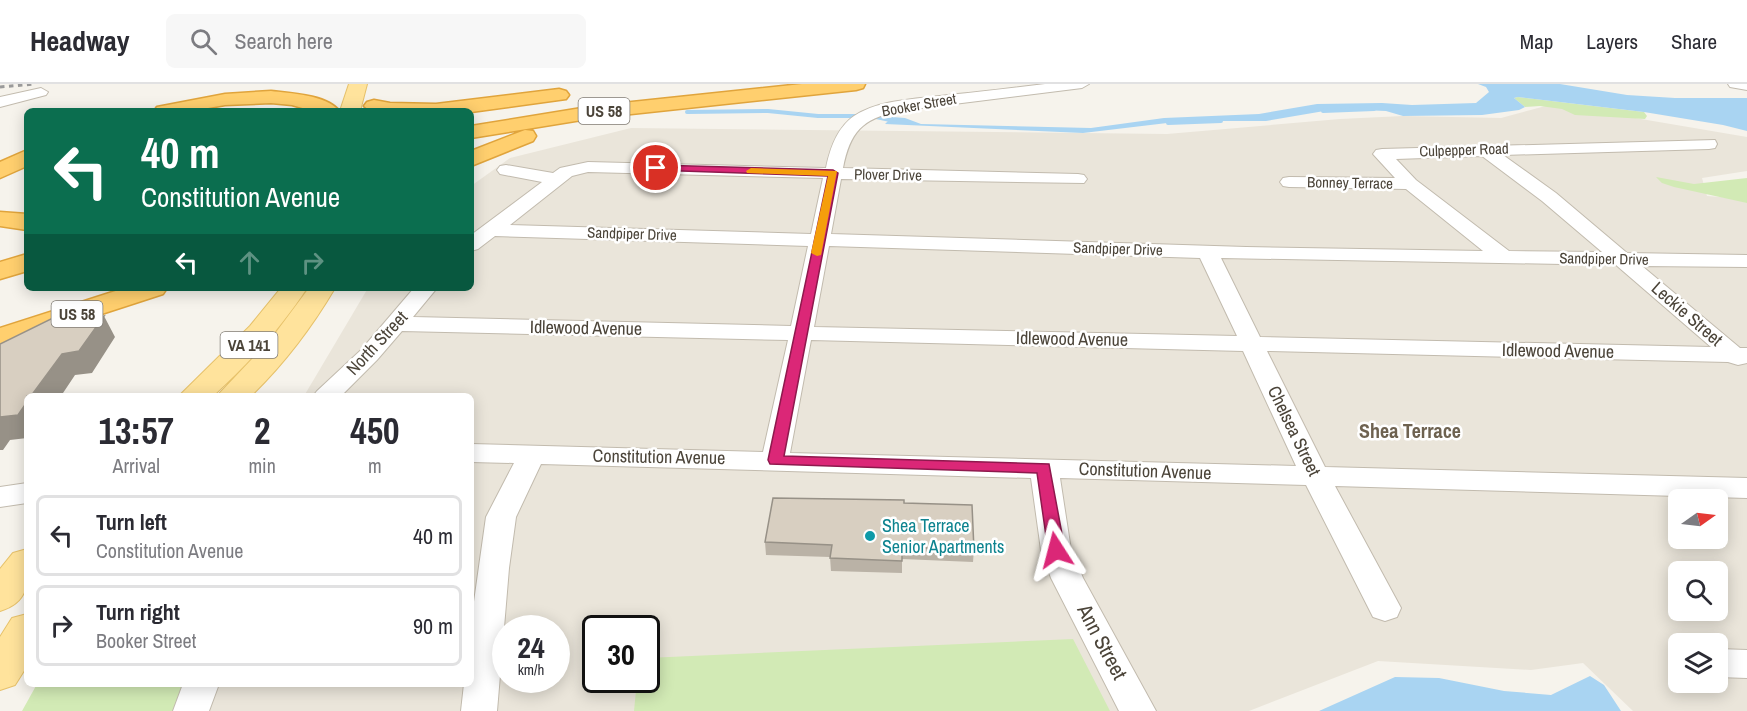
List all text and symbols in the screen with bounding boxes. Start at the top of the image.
search box [166,14,586,68]
text: Headway [30,22,130,60]
icon: search [187,25,220,58]
text: Search here [235,26,333,56]
text: Map [1520,27,1553,56]
text: Layers [1586,27,1638,56]
text: Share [1671,27,1717,56]
street label: Booker Street [880,88,958,121]
road number: US 58 [578,98,630,124]
text: 40 m [141,125,220,181]
icon: left [42,132,120,210]
street label: Culpepper Road [1419,137,1509,162]
pin [630,142,681,193]
icon: arrive [639,151,672,184]
street label: Plover Drive [854,163,922,186]
street label: Bonney Terrace [1307,171,1393,194]
text: Constitution Avenue [141,179,340,215]
street label: Sandpiper Drive [587,221,677,246]
street label: Sandpiper Drive [1073,236,1163,261]
icon: left [170,246,203,279]
icon: ahead [233,246,266,279]
icon: right [296,246,329,279]
street label: Sandpiper Drive [1559,247,1649,270]
street label: Leckie Street [1646,276,1728,352]
road number: US 58 [52,301,103,327]
street label: North Street [340,305,413,380]
street label: Idlewood Avenue [530,314,642,341]
street label: Idlewood Avenue [1016,325,1128,352]
road number: VA 141 [220,332,278,358]
street label: Idlewood Avenue [1502,337,1614,364]
street label: Chelsea Street [1262,381,1327,480]
text: 13:57 [98,407,174,455]
text: 2 [254,407,270,455]
text: 450 [350,407,400,455]
district label: Shea Terrace [1359,417,1461,444]
street label: Constitution Avenue [592,443,726,470]
text: Arrival [113,452,160,479]
text: min [248,452,276,479]
text: m [368,452,382,479]
street label: Constitution Avenue [1078,456,1212,485]
north arrow [1668,489,1728,549]
map controls [1668,489,1728,693]
text: Turn left [96,507,167,537]
place label: Shea Terrace Senior Apartments [882,513,1004,559]
position arrow [1024,518,1088,582]
icon: left [45,519,78,552]
text: 40 m [413,521,453,551]
marker: Shea Terrace Senior Apartments [863,529,877,543]
text: Constitution Avenue [96,537,243,564]
button: search [1668,561,1728,621]
text: Turn right [96,597,180,627]
street label: Ann Street [1070,598,1134,685]
icon: right [45,609,78,642]
text: 90 m [413,611,453,641]
speed limit sign: 30 [582,615,660,693]
text: Booker Street [96,627,196,654]
text: 24 [517,627,545,667]
button: layers [1668,633,1728,693]
text: km/h [518,659,544,680]

